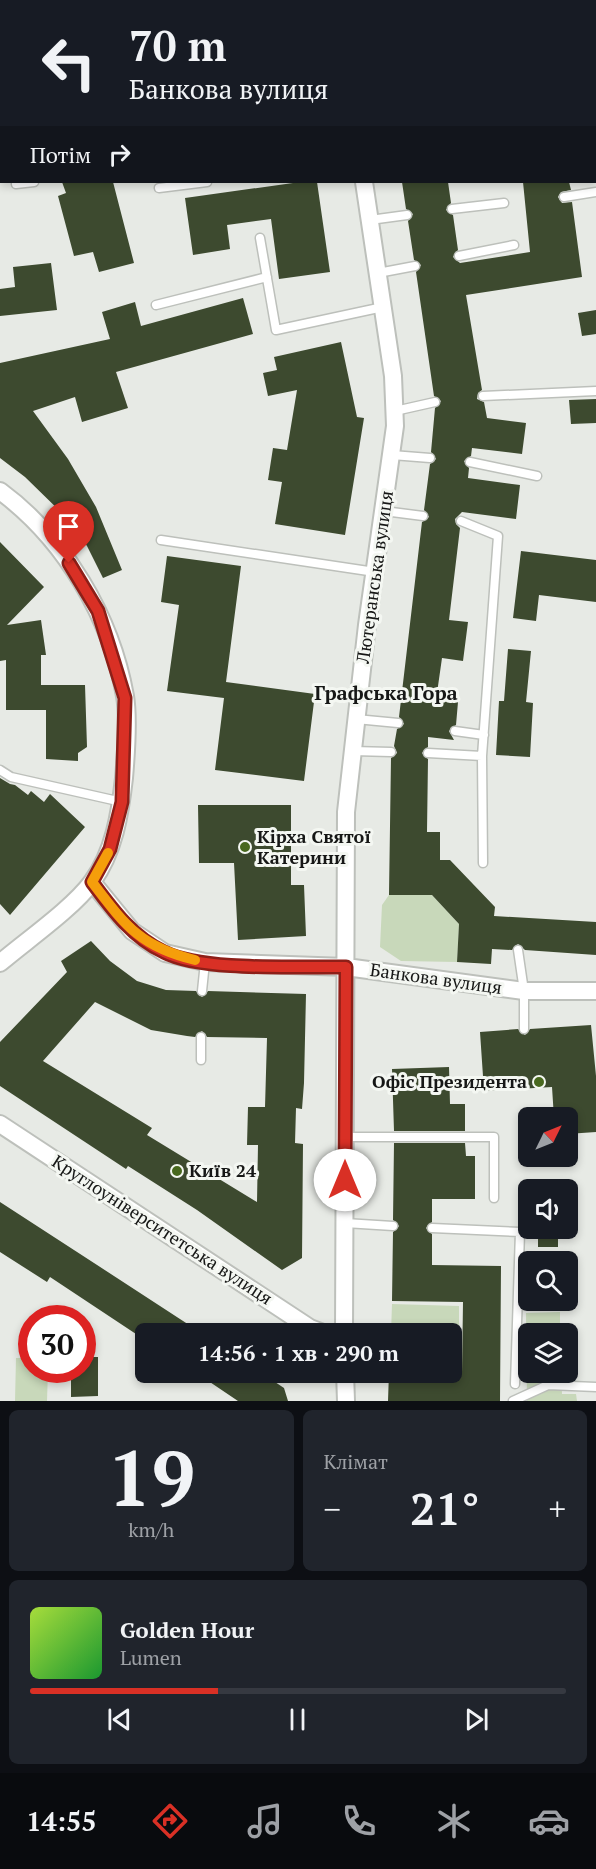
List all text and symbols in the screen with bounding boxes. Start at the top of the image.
text: 70 m [129,17,227,73]
icon: left [30,24,108,102]
text: Банкова вулиця [129,71,328,107]
icon: right [103,138,136,171]
text: Потім [30,140,91,169]
street label: Лютеранська вулиця [350,489,398,666]
pin [43,501,94,563]
icon: arrive [52,510,85,543]
district label: Графська Гора [314,679,458,706]
place label: Кірха Святої Катерини [257,824,371,869]
marker: Кірха Святої Катерини [238,840,252,854]
street label: Банкова вулиця [369,957,504,999]
place label: Офіс Президента [372,1069,527,1093]
marker: Офіс Президента [532,1075,546,1089]
north arrow [518,1107,578,1167]
map controls [518,1107,578,1383]
position arrow [313,1148,377,1212]
street label: Круглоуніверситетська вулиця [48,1149,277,1310]
place label: Київ 24 [189,1158,257,1182]
marker: Київ 24 [170,1164,184,1178]
button: sound [518,1179,578,1239]
button: search [518,1251,578,1311]
speed limit sign: 30 [18,1305,96,1383]
button: layers [518,1323,578,1383]
text: 14:56 · 1 хв · 290 m [198,1338,399,1367]
text: 19 [107,1425,195,1528]
text: Клімат [324,1448,388,1475]
text: 21° [410,1478,479,1538]
text: − [324,1487,341,1530]
text: + [548,1487,566,1530]
text: km/h [128,1516,174,1543]
text: Golden Hour [120,1615,254,1644]
text: Lumen [120,1644,182,1671]
icon: previous [103,1703,136,1736]
icon: pause [281,1703,314,1736]
icon: next [460,1703,493,1736]
icon: directions [149,1800,191,1842]
icon: music [244,1800,286,1842]
icon: phone [338,1800,380,1842]
icon: climate [433,1800,475,1842]
icon: car [528,1800,570,1842]
text: 14:55 [26,1803,97,1839]

